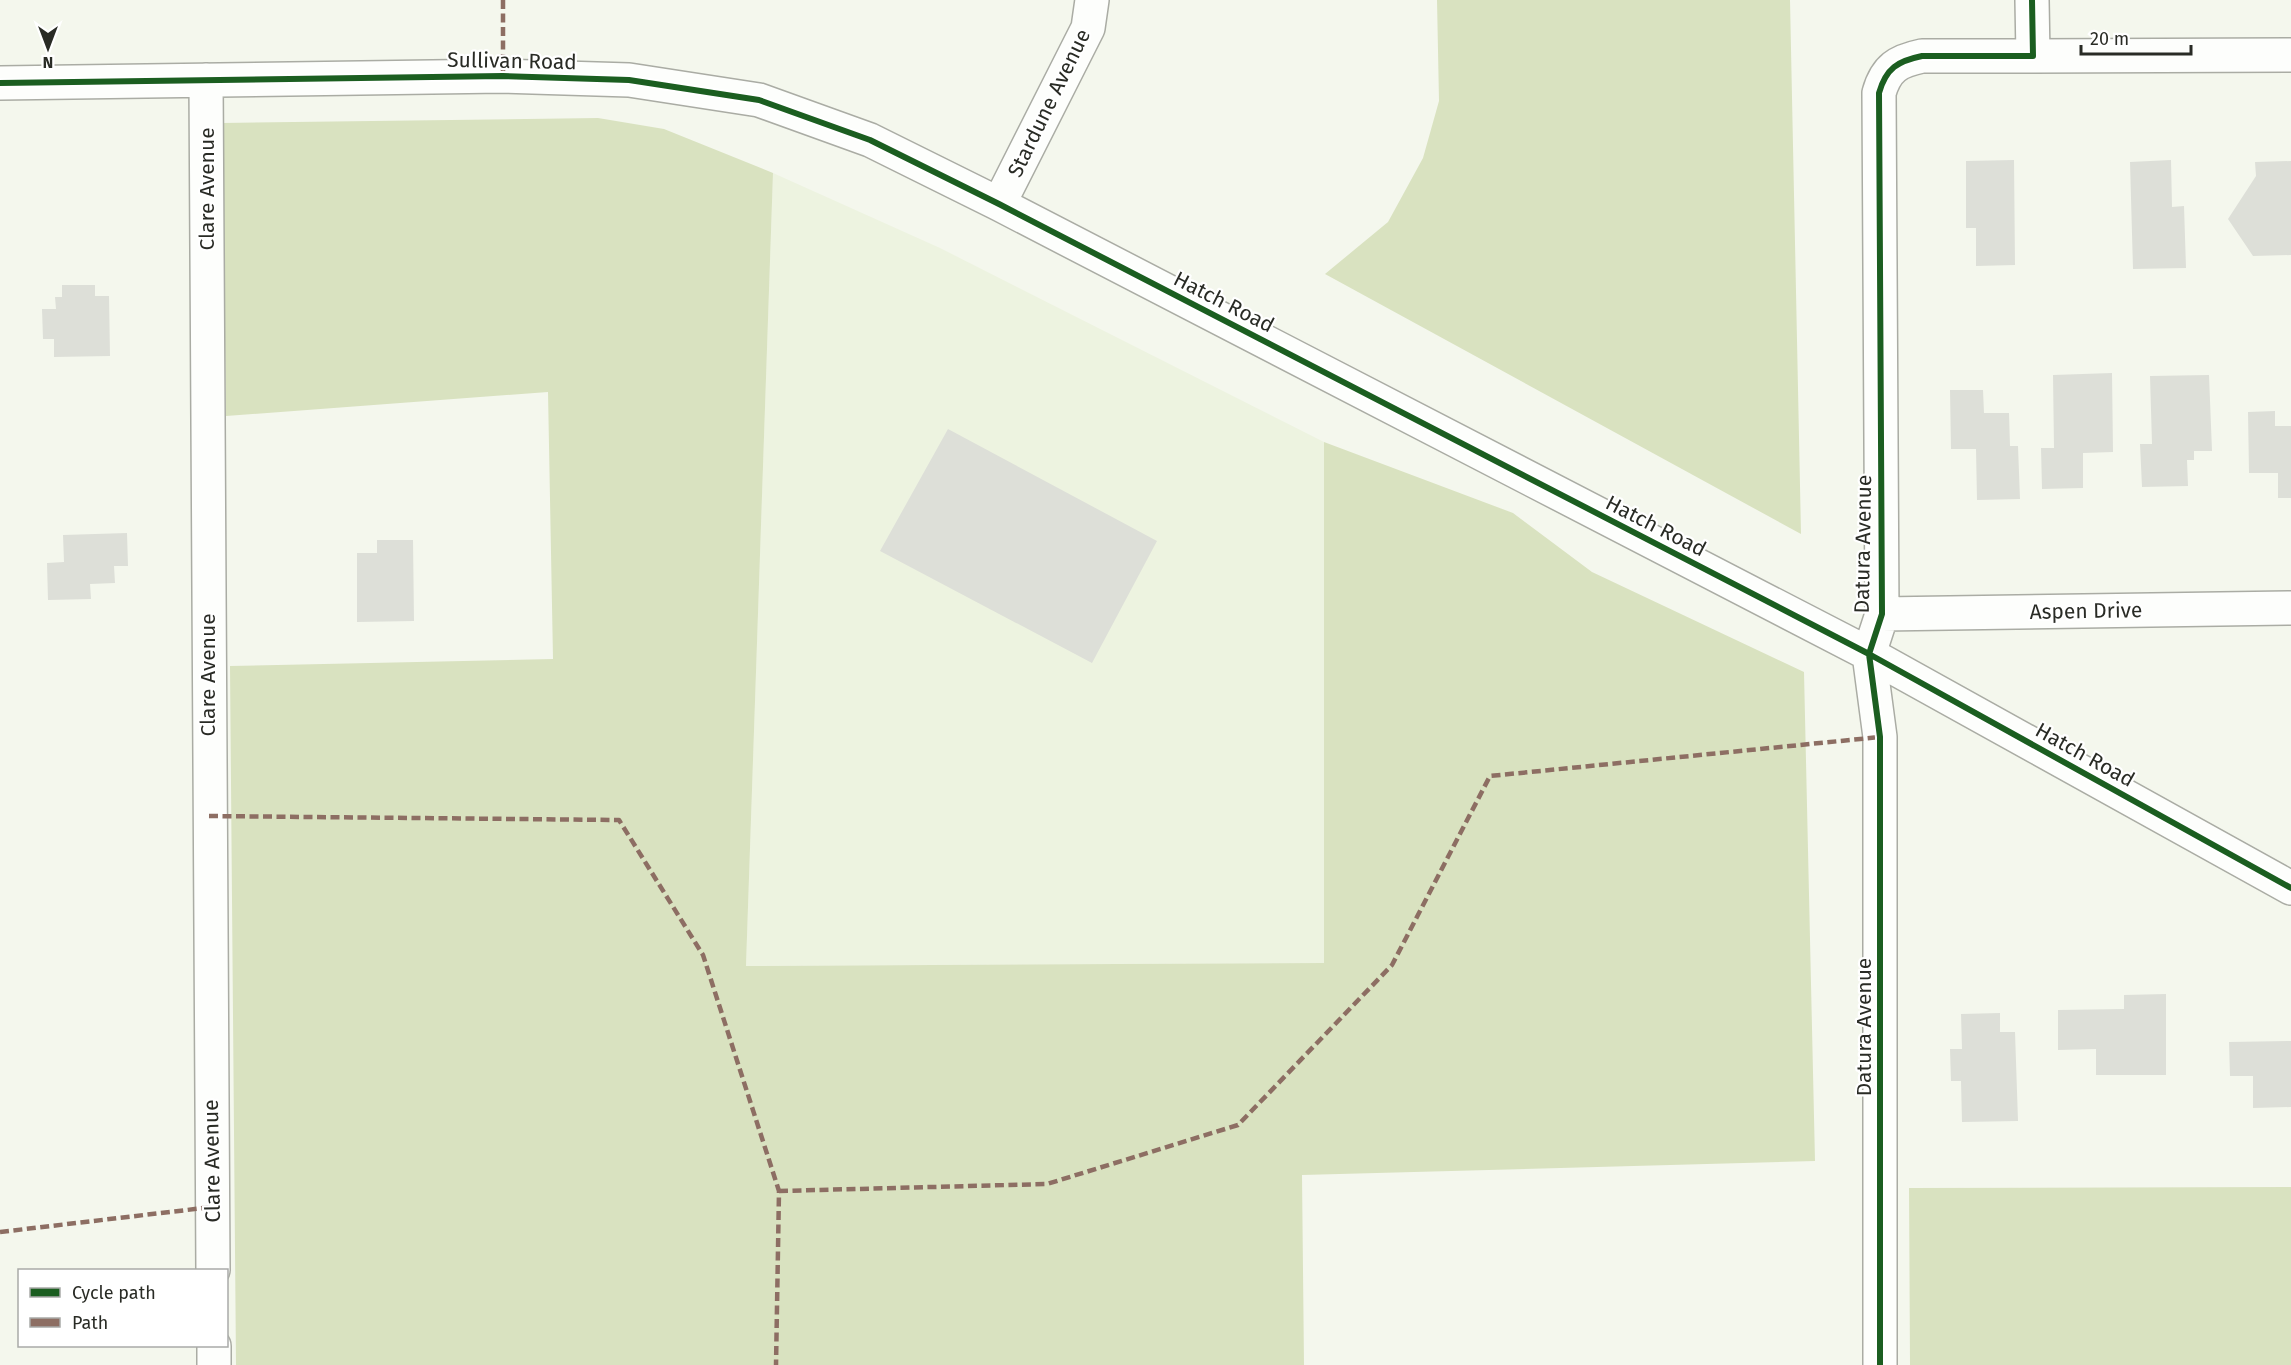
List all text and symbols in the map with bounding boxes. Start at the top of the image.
north arrow [18,18,78,78]
scale bar [2081,18,2190,56]
street label: Stardune Avenue [1002,25,1096,181]
text: 20 m [2090,28,2129,50]
street label: Sullivan Road [447,47,577,75]
text: N [43,53,53,72]
street label: Clare Avenue [194,127,220,251]
street label: Hatch Road [1169,266,1279,338]
street label: Datura Avenue [1849,474,1877,614]
street label: Hatch Road [1601,490,1711,562]
street label: Aspen Drive [2029,597,2143,625]
street label: Clare Avenue [195,613,221,737]
street label: Hatch Road [2031,717,2139,793]
street label: Datura Avenue [1851,958,1877,1096]
street label: Clare Avenue [198,1099,226,1223]
legend [18,1269,228,1347]
text: Cycle path [72,1282,156,1304]
text: Path [72,1312,108,1334]

